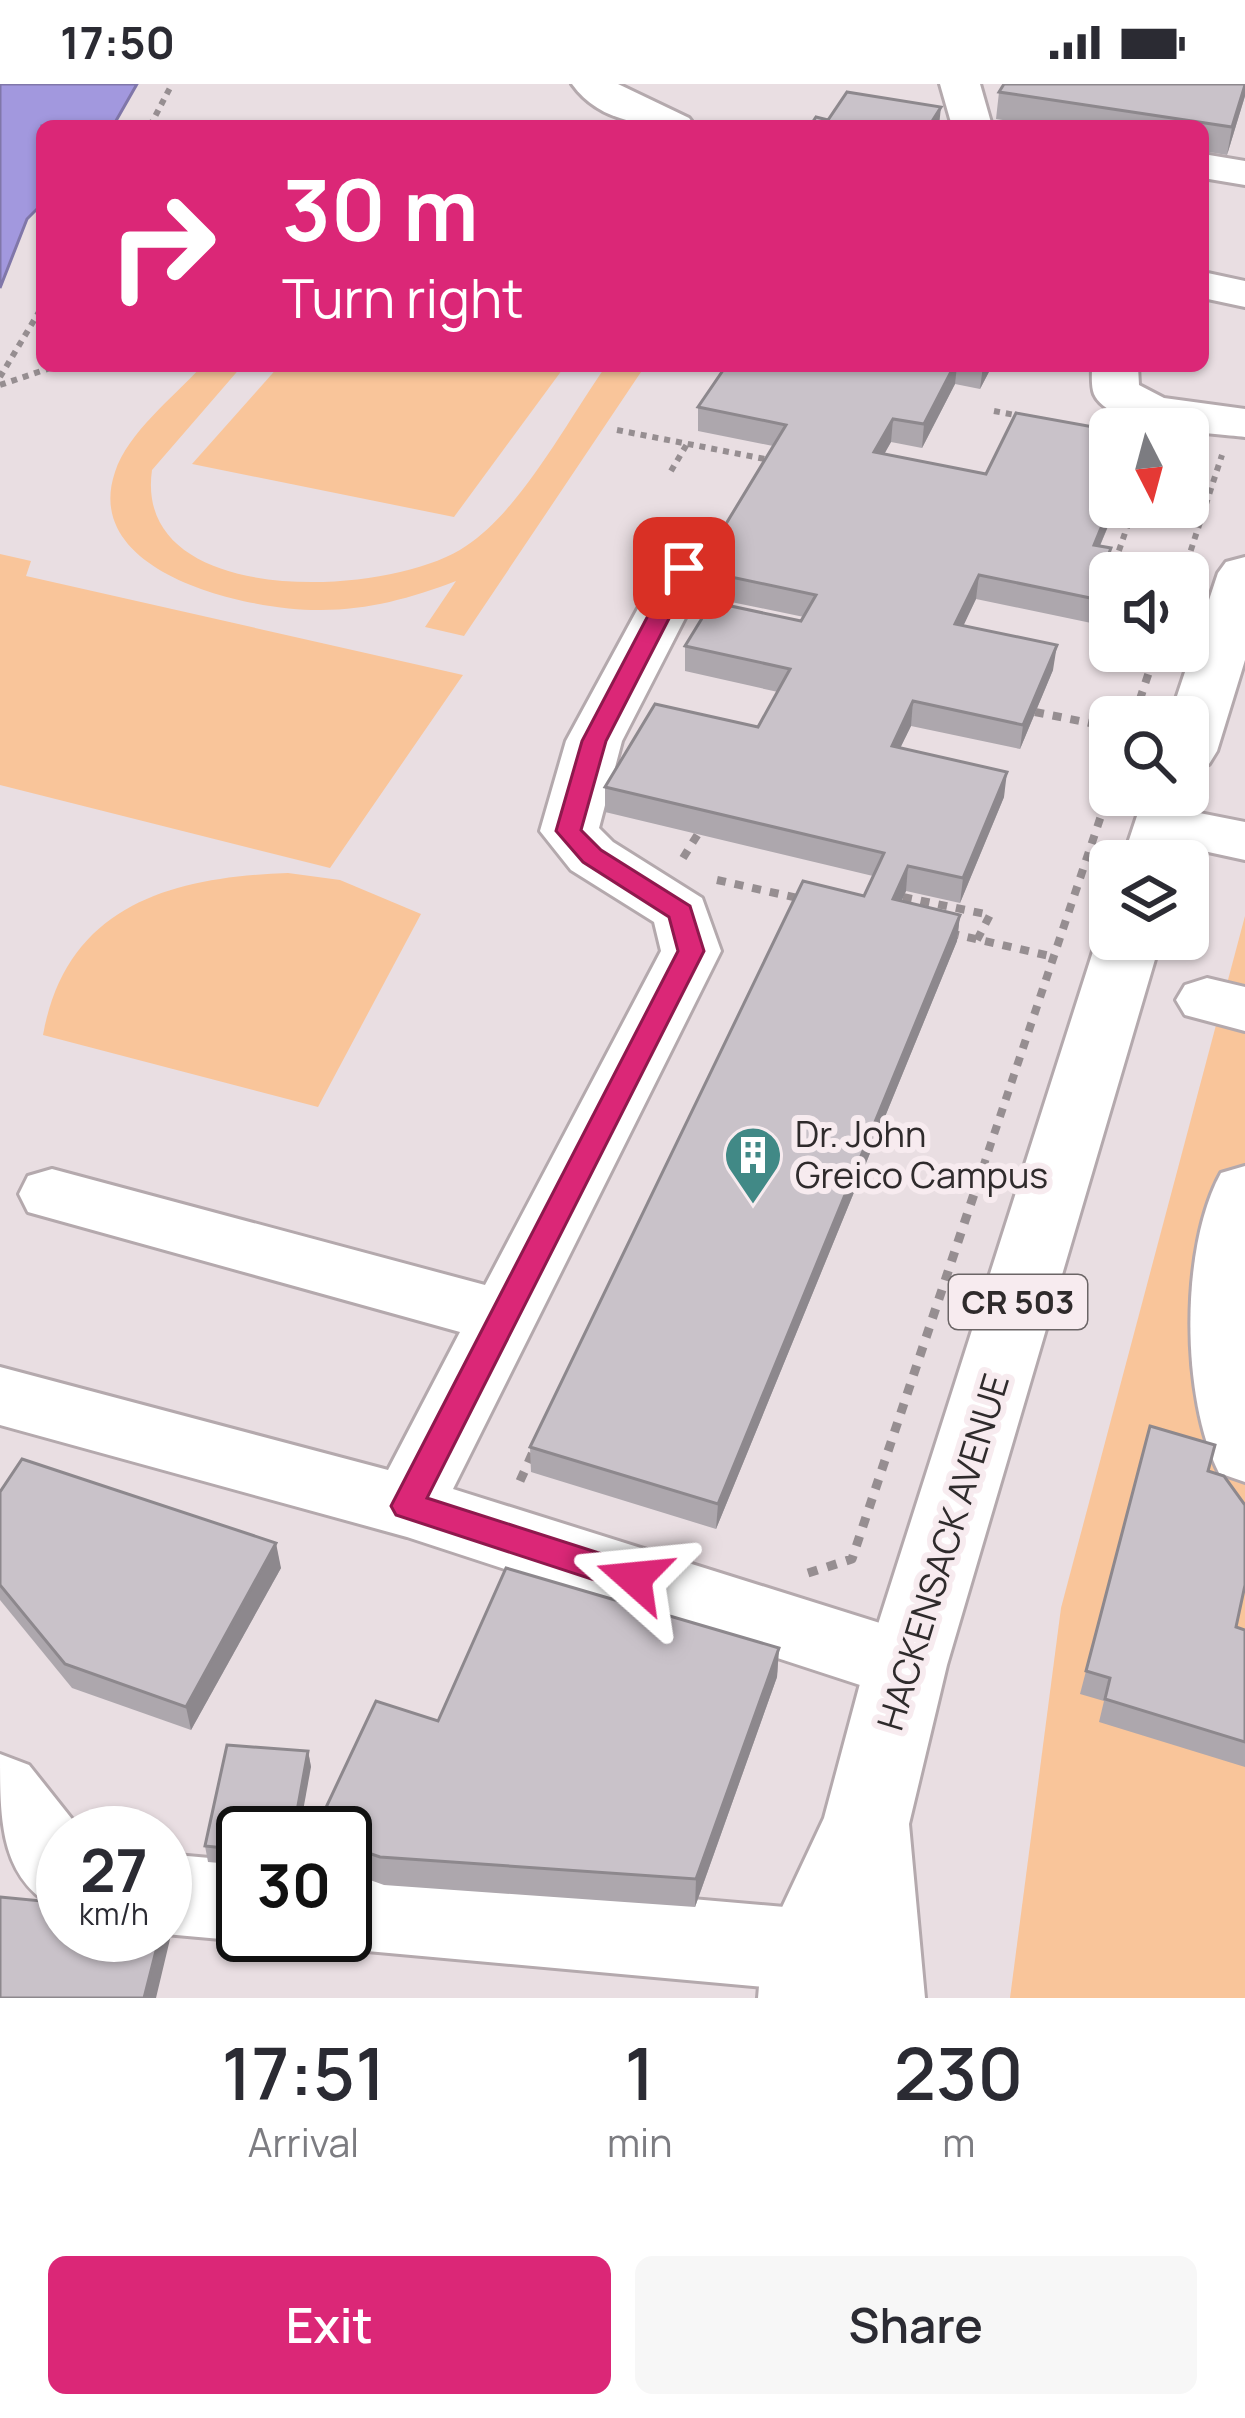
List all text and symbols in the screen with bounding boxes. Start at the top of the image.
text: 17:50 [60,11,175,73]
text: 30 m [282,151,478,266]
icon: right [84,168,240,324]
text: Turn right [282,260,524,334]
north arrow [1089,408,1209,528]
map controls [1089,408,1209,960]
pin [633,517,735,619]
icon: arrive [651,535,717,601]
button: sound [1089,552,1209,672]
button: search [1089,696,1209,816]
button: layers [1089,840,1209,960]
place label: Dr. John Greico Campus [795,1109,1048,1199]
building icon: Dr. John Greico Campus [722,1124,784,1206]
road number: CR 503 [949,1275,1087,1329]
street label: HACKENSACK AVENUE [865,1368,1020,1736]
position arrow [571,1515,697,1641]
speed limit sign: 30 [216,1806,372,1962]
text: 27 [80,1828,148,1910]
text: km/h [79,1893,149,1934]
text: 17:51 [221,2023,386,2122]
text: 1 [624,2023,655,2122]
text: 230 [894,2023,1024,2122]
text: Arrival [248,2115,359,2169]
text: min [607,2115,672,2169]
text: m [942,2115,975,2169]
button: Exit [48,2256,611,2394]
button: Share [635,2256,1197,2394]

